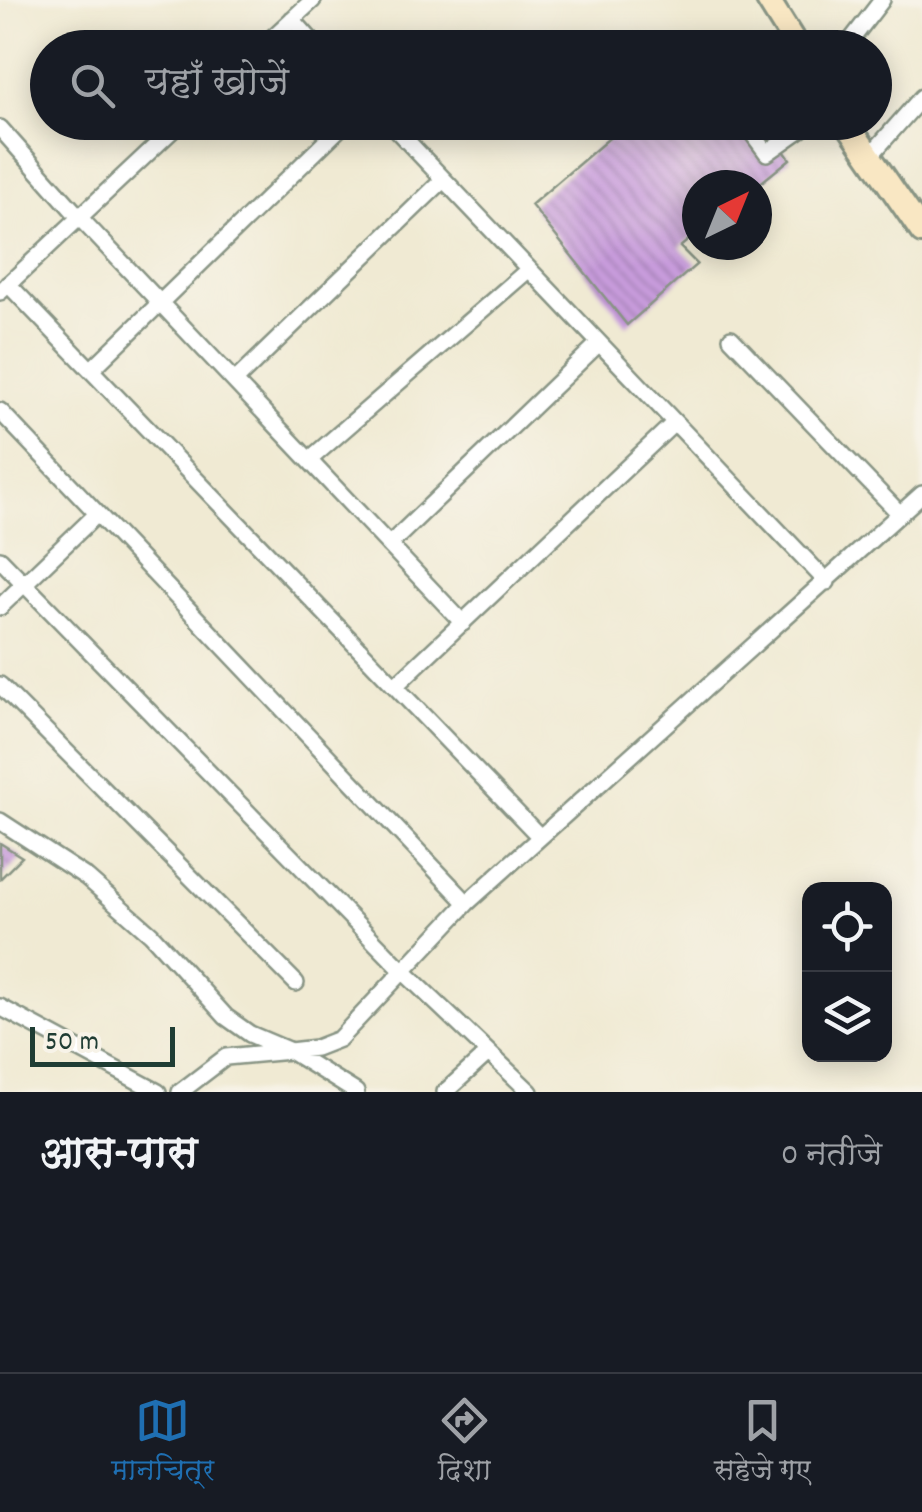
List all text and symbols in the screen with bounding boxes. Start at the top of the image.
search box [30,30,892,140]
icon: search [65,58,120,113]
text: यहाँ खोजें [145,58,289,113]
north arrow [682,170,772,260]
map controls [802,882,892,1062]
button: locate [802,882,892,972]
button: layers [802,972,892,1062]
scale bar [30,1022,175,1066]
text: 50 m [45,1024,99,1064]
text: आस-पास [40,1127,197,1187]
text: 0 नतीजे [781,1134,882,1180]
tab: मानचित्र [111,1393,214,1493]
tab: दिशा [437,1393,492,1493]
tab: सहेजे गए [714,1393,811,1493]

